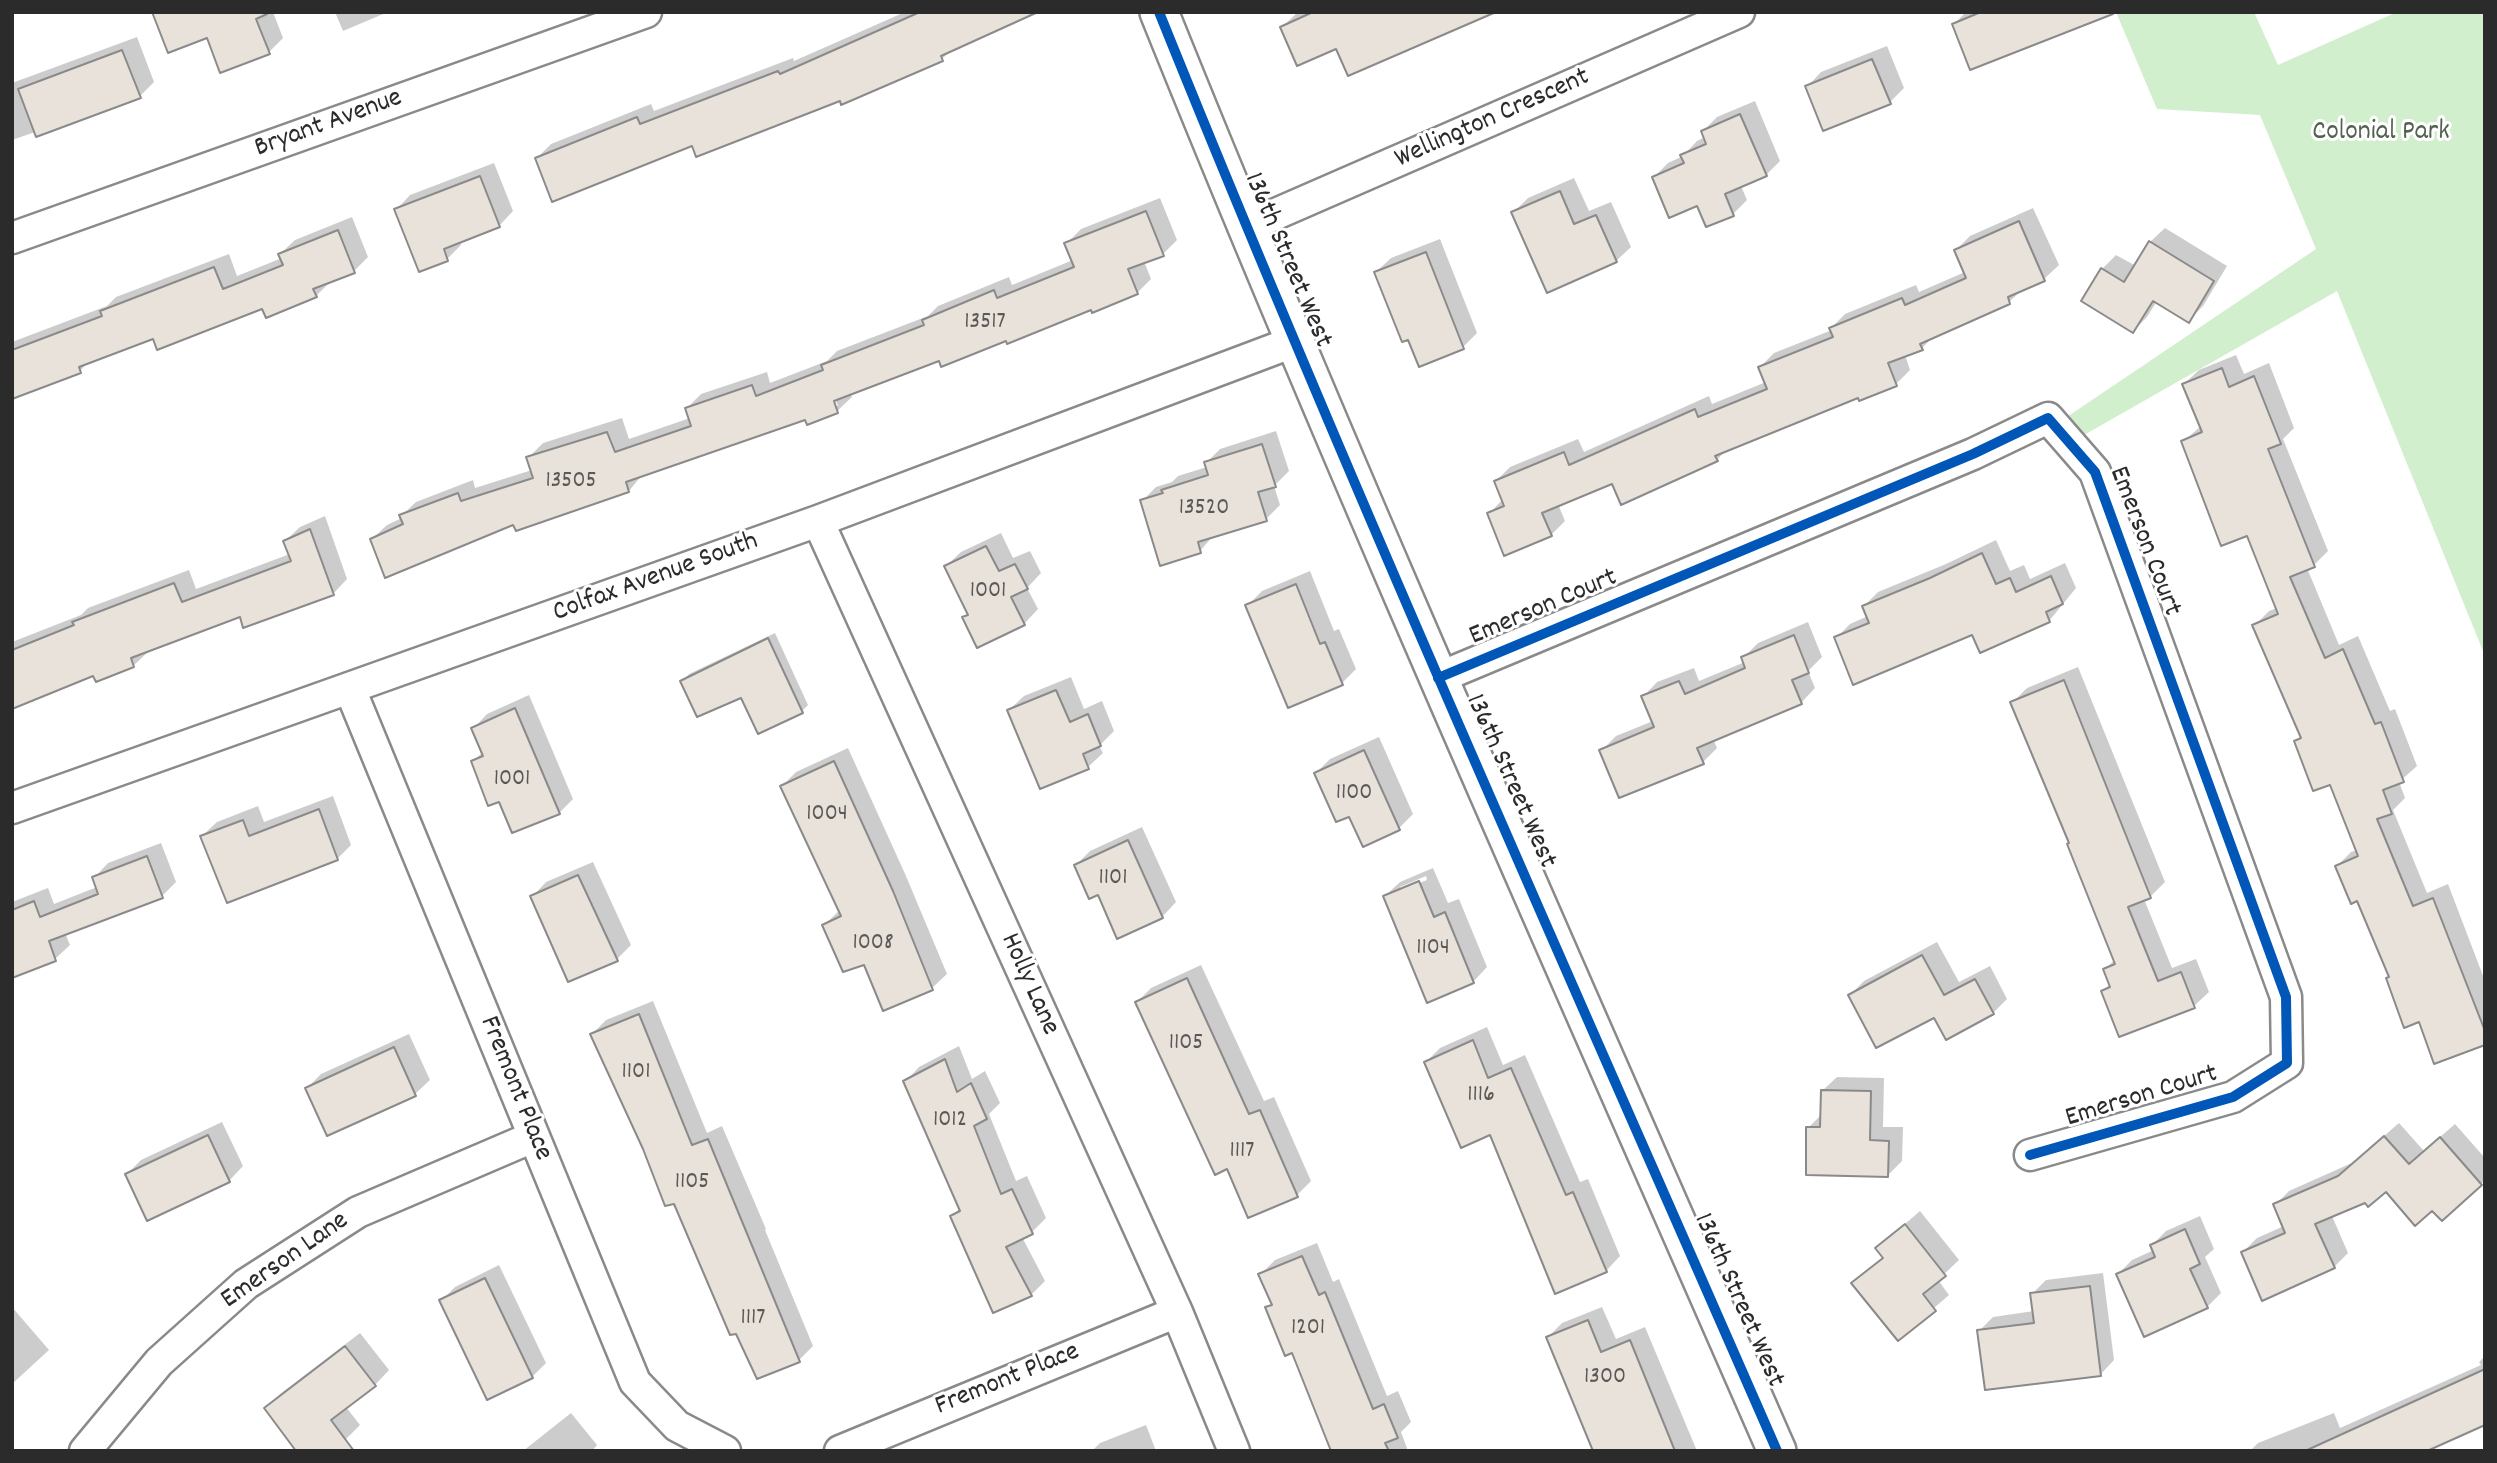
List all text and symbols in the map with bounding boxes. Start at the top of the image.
street label: Wellington Crescent [1391,62,1595,178]
street label: Bryant Avenue [251,83,407,167]
park label: Colonial Park [2312,117,2450,151]
street label: 136th Street West [1234,168,1338,354]
house number: 13517 [964,310,1006,338]
street label: Emerson Court [2099,463,2187,621]
house number: 13505 [545,469,597,497]
house number: 13520 [1179,496,1229,524]
street label: Colfax Avenue South [549,526,763,632]
street label: Emerson Court [1465,563,1623,655]
house number: 1001 [970,579,1006,607]
street label: 136th Street West [1456,690,1562,874]
house number: 1001 [494,767,530,795]
house number: 1100 [1336,781,1372,809]
house number: 1004 [806,802,848,830]
house number: 1101 [1099,866,1127,894]
street label: Holly Lane [991,929,1065,1041]
house number: 1008 [852,931,894,959]
house number: 1104 [1416,936,1450,964]
street label: Fremont Place [470,1012,558,1166]
house number: 1105 [1169,1031,1203,1059]
street label: Emerson Court [2062,1059,2222,1137]
house number: 1101 [622,1060,650,1088]
house number: 1116 [1467,1083,1495,1111]
house number: 1012 [933,1108,967,1136]
house number: 1117 [1230,1139,1254,1167]
house number: 1105 [675,1170,709,1198]
street label: Emerson Lane [216,1206,356,1318]
street label: 136th Street West [1684,1209,1790,1393]
house number: 1117 [741,1306,765,1334]
house number: 1201 [1291,1316,1325,1344]
street label: Fremont Place [931,1337,1085,1425]
house number: 1300 [1584,1365,1626,1393]

